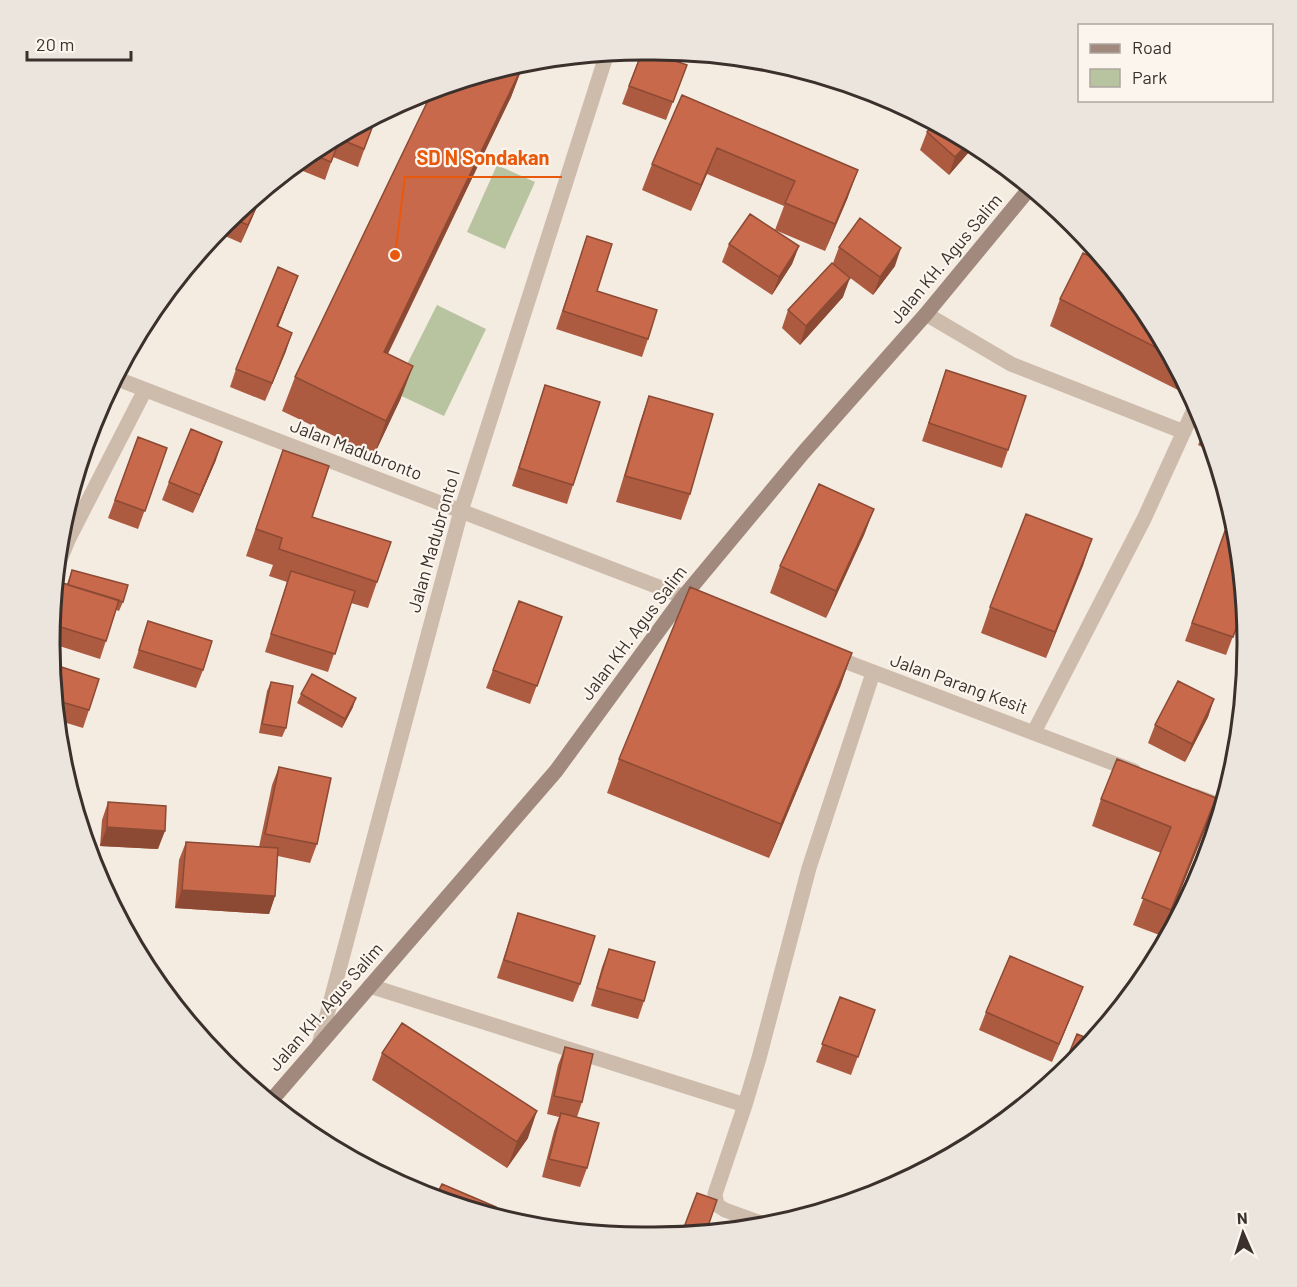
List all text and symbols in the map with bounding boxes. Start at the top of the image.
scale bar [27,24,130,62]
legend [1078,24,1273,102]
text: 20 m [36,33,74,55]
text: Road [1132,36,1172,58]
text: Park [1132,66,1167,88]
callout: SD N Sondakan [405,139,562,177]
text: SD N Sondakan [416,145,550,169]
street label: Jalan KH. Agus Salim [884,189,1006,328]
street label: Jalan Madubronto [287,414,425,484]
street label: Jalan Madubronto I [402,467,464,615]
street label: Jalan KH. Agus Salim [575,561,691,704]
street label: Jalan Parang Kesit [888,648,1031,718]
street label: Jalan KH. Agus Salim [263,938,387,1075]
north arrow [1213,1203,1273,1263]
text: N [1236,1208,1248,1227]

